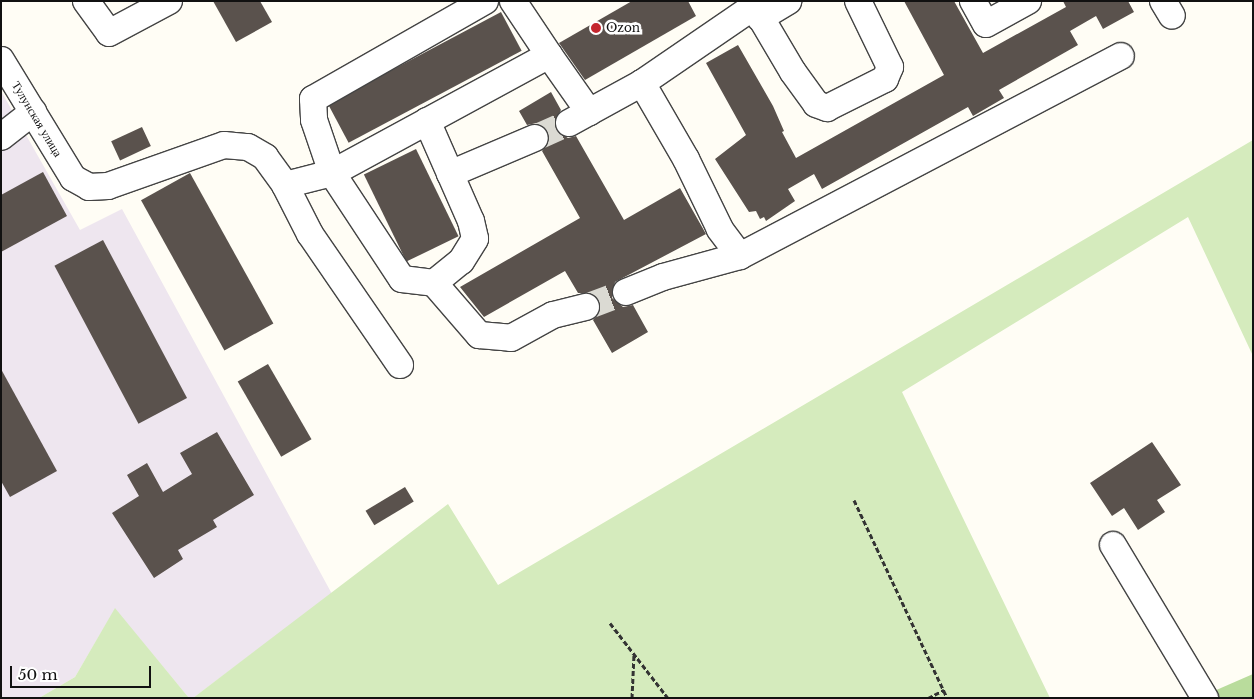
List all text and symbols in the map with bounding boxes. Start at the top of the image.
place label: Ozon [606,21,640,35]
marker: Ozon [590,22,602,34]
street label: Тулунская улица [9,79,65,159]
scale bar [12,656,154,688]
text: 50 m [18,665,58,684]

